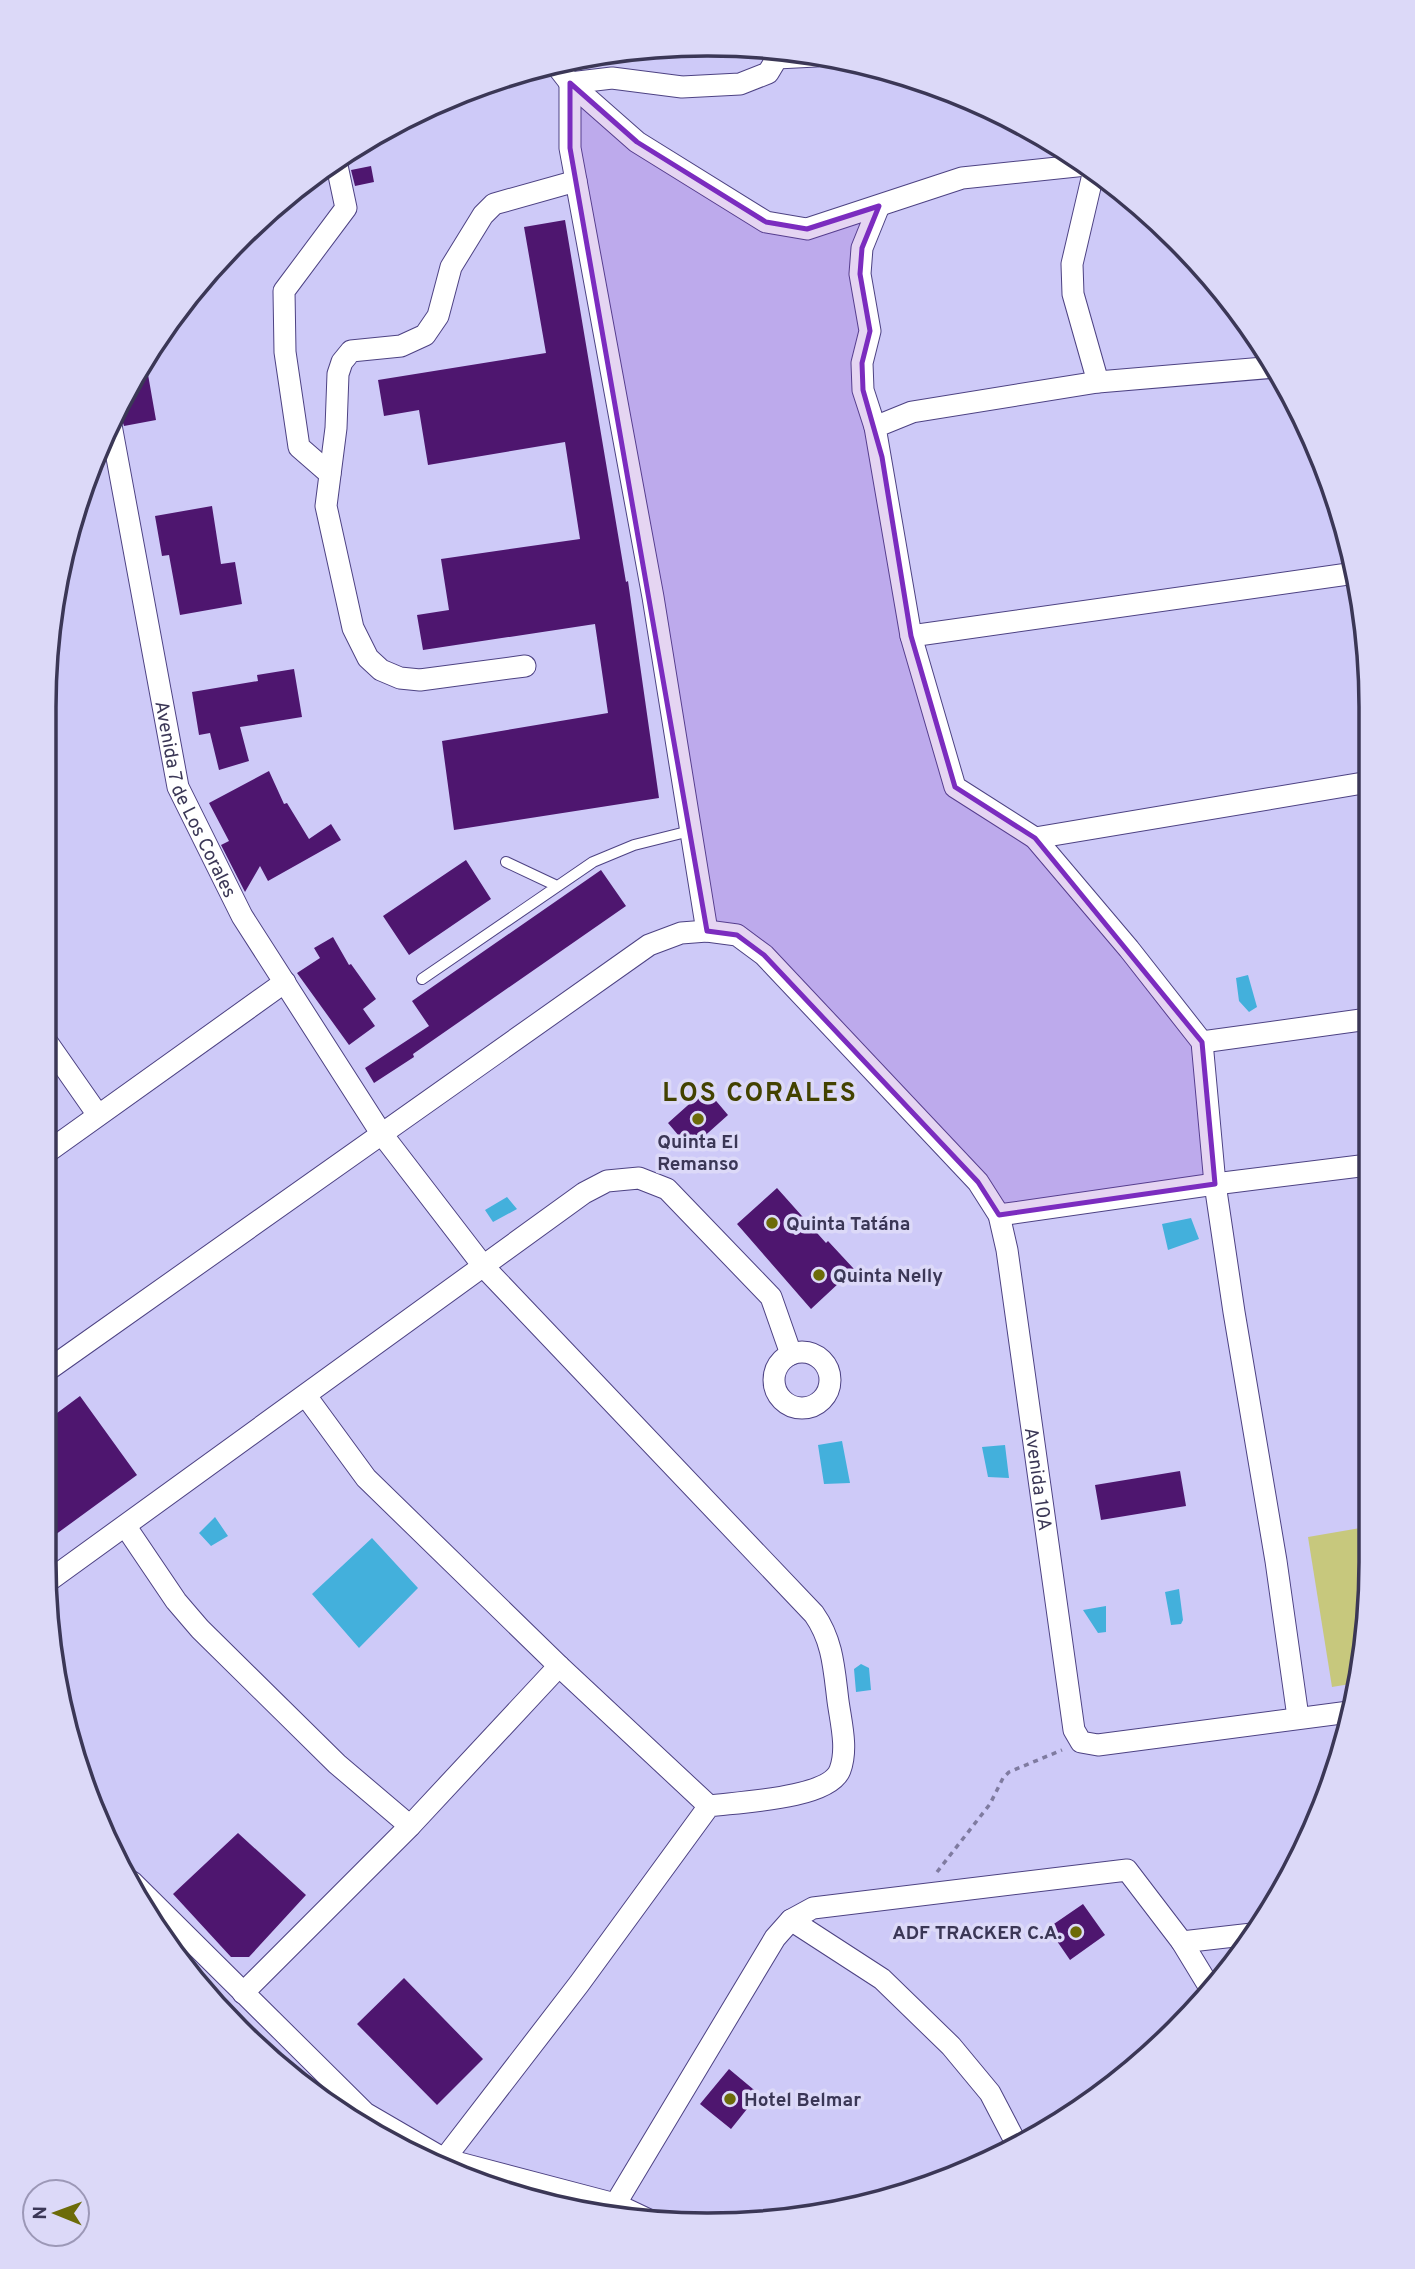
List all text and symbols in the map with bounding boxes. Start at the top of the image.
street label: Avenida 7 de Los Corales [148,699,241,902]
district label: LOS CORALES [662,1078,858,1111]
marker: Quinta El Remanso [690,1111,706,1127]
place label: Quinta El Remanso [657,1131,739,1177]
place label: Quinta Tatána [786,1213,910,1237]
marker: Quinta Tatána [764,1215,780,1231]
place label: Quinta Nelly [833,1265,943,1289]
marker: Quinta Nelly [811,1267,827,1283]
street label: Avenida 10A [1018,1426,1056,1533]
place label: ADF TRACKER C.A. [892,1922,1062,1946]
marker: ADF TRACKER C.A. [1068,1924,1084,1940]
place label: Hotel Belmar [744,2089,861,2113]
marker: Hotel Belmar [722,2091,738,2107]
north arrow [21,2178,91,2248]
text: N [29,2206,53,2220]

